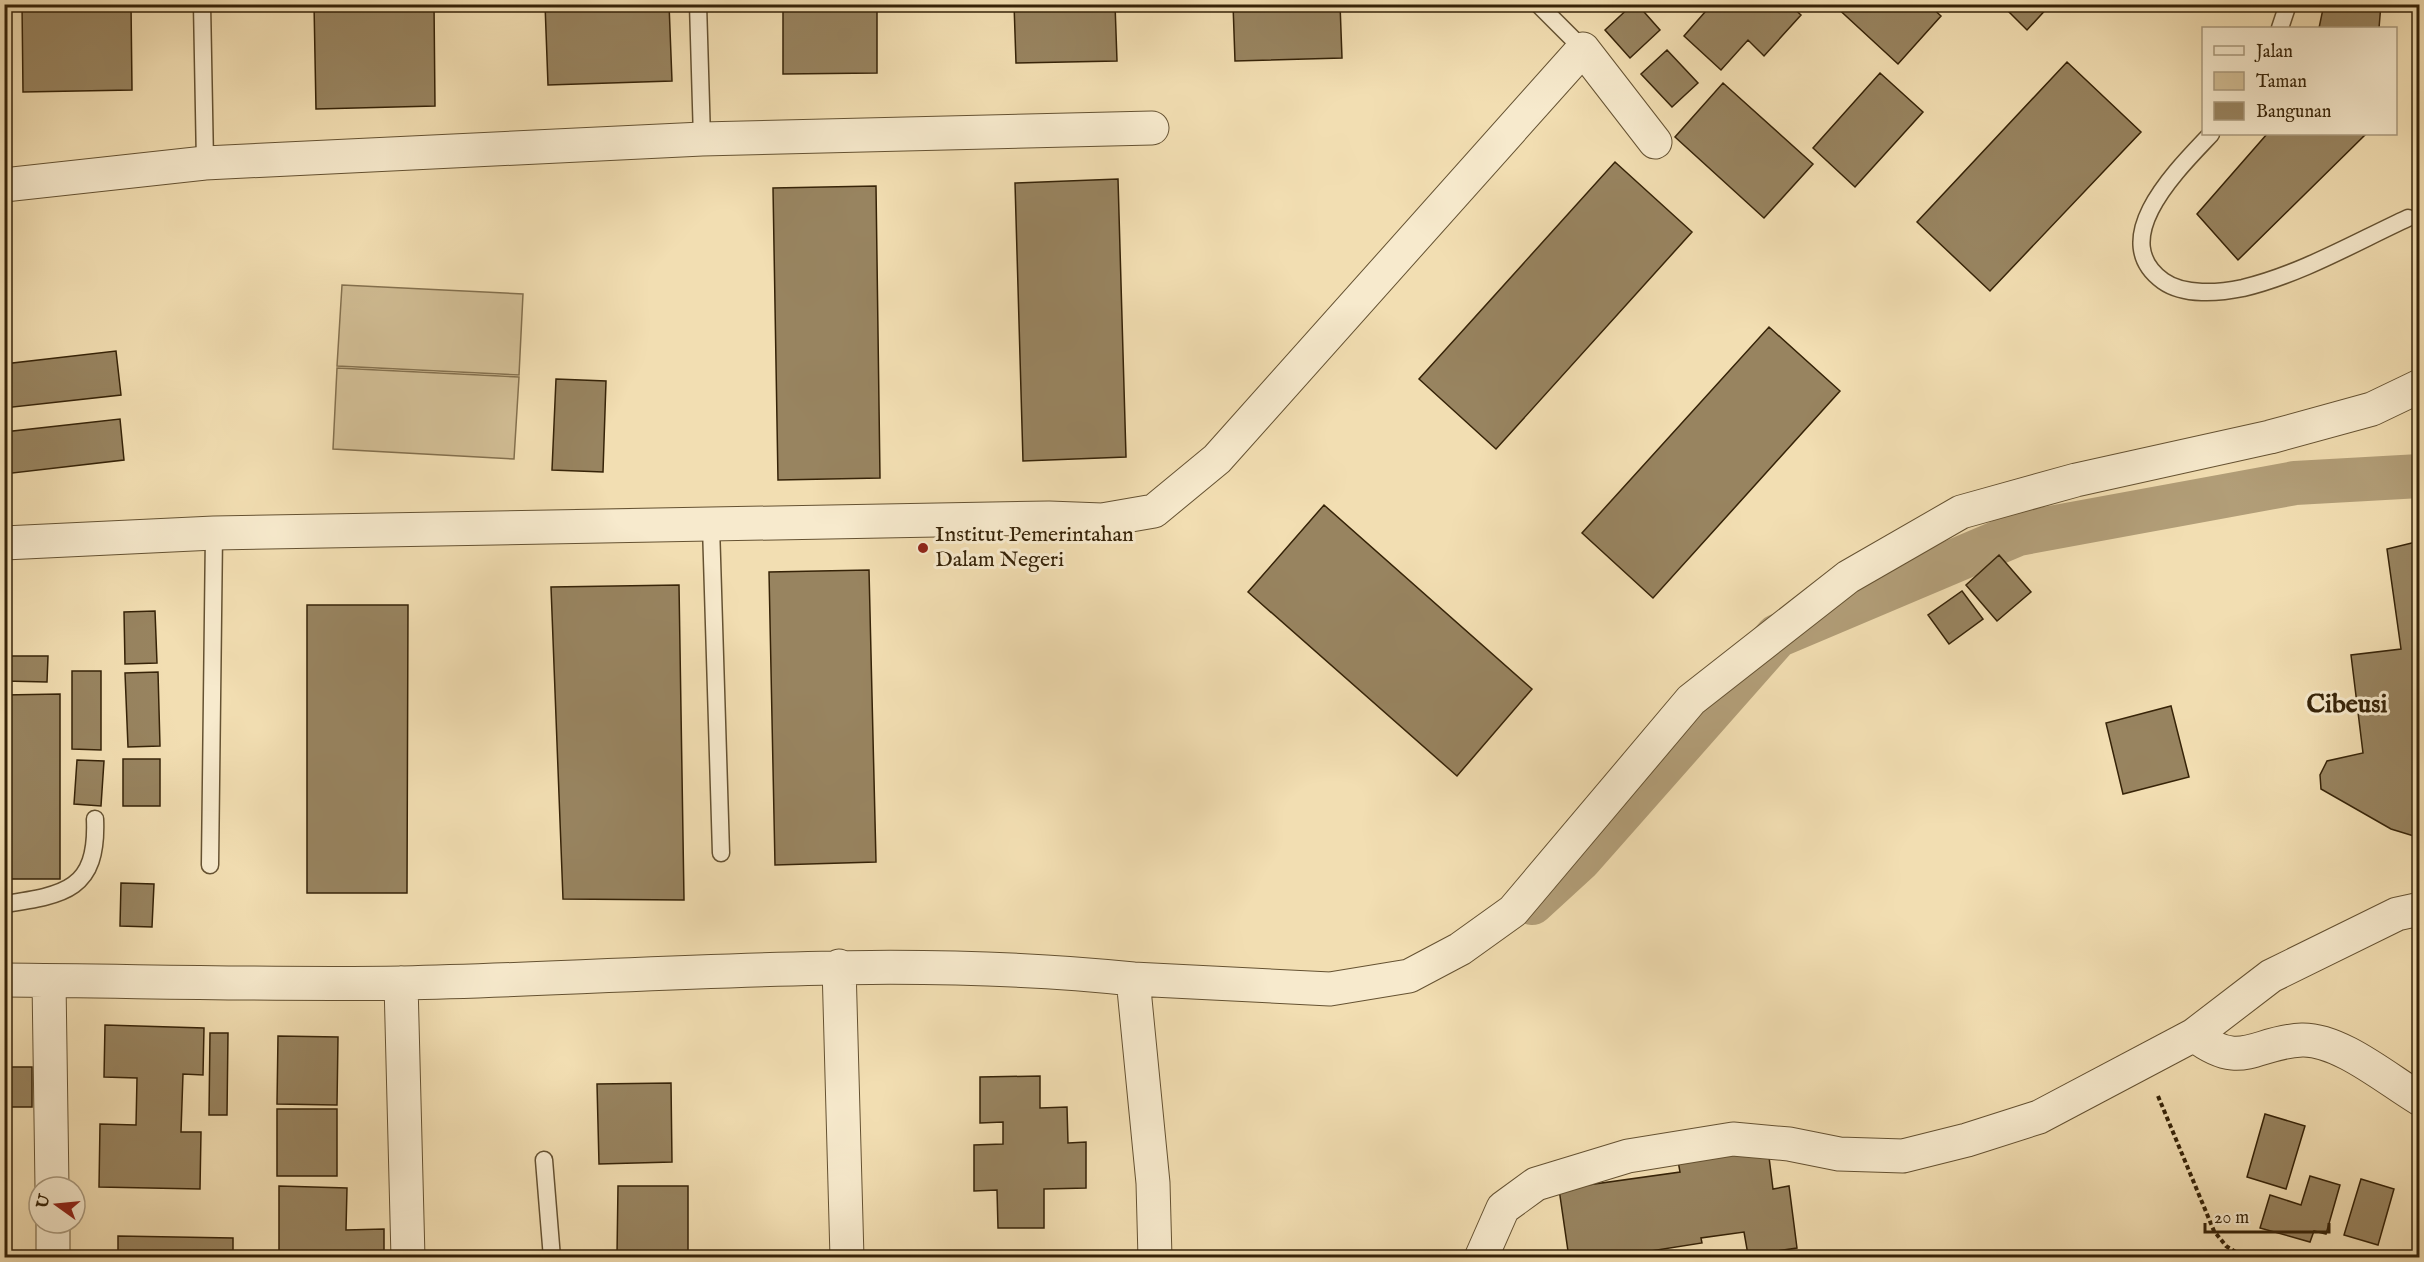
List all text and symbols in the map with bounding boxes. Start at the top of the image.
legend [2202,27,2397,135]
text: Jalan [2254,41,2293,64]
text: Taman [2256,71,2307,94]
text: Bangunan [2256,101,2332,124]
place label: Institut Pemerintahan Dalam Negeri [935,521,1134,574]
marker: Institut Pemerintahan Dalam Negeri [916,541,930,555]
district label: Cibeusi [2307,688,2387,721]
north arrow [27,1175,87,1235]
text: U [33,1192,56,1212]
scale bar [2205,1196,2330,1234]
text: 20 m [2214,1207,2249,1230]

